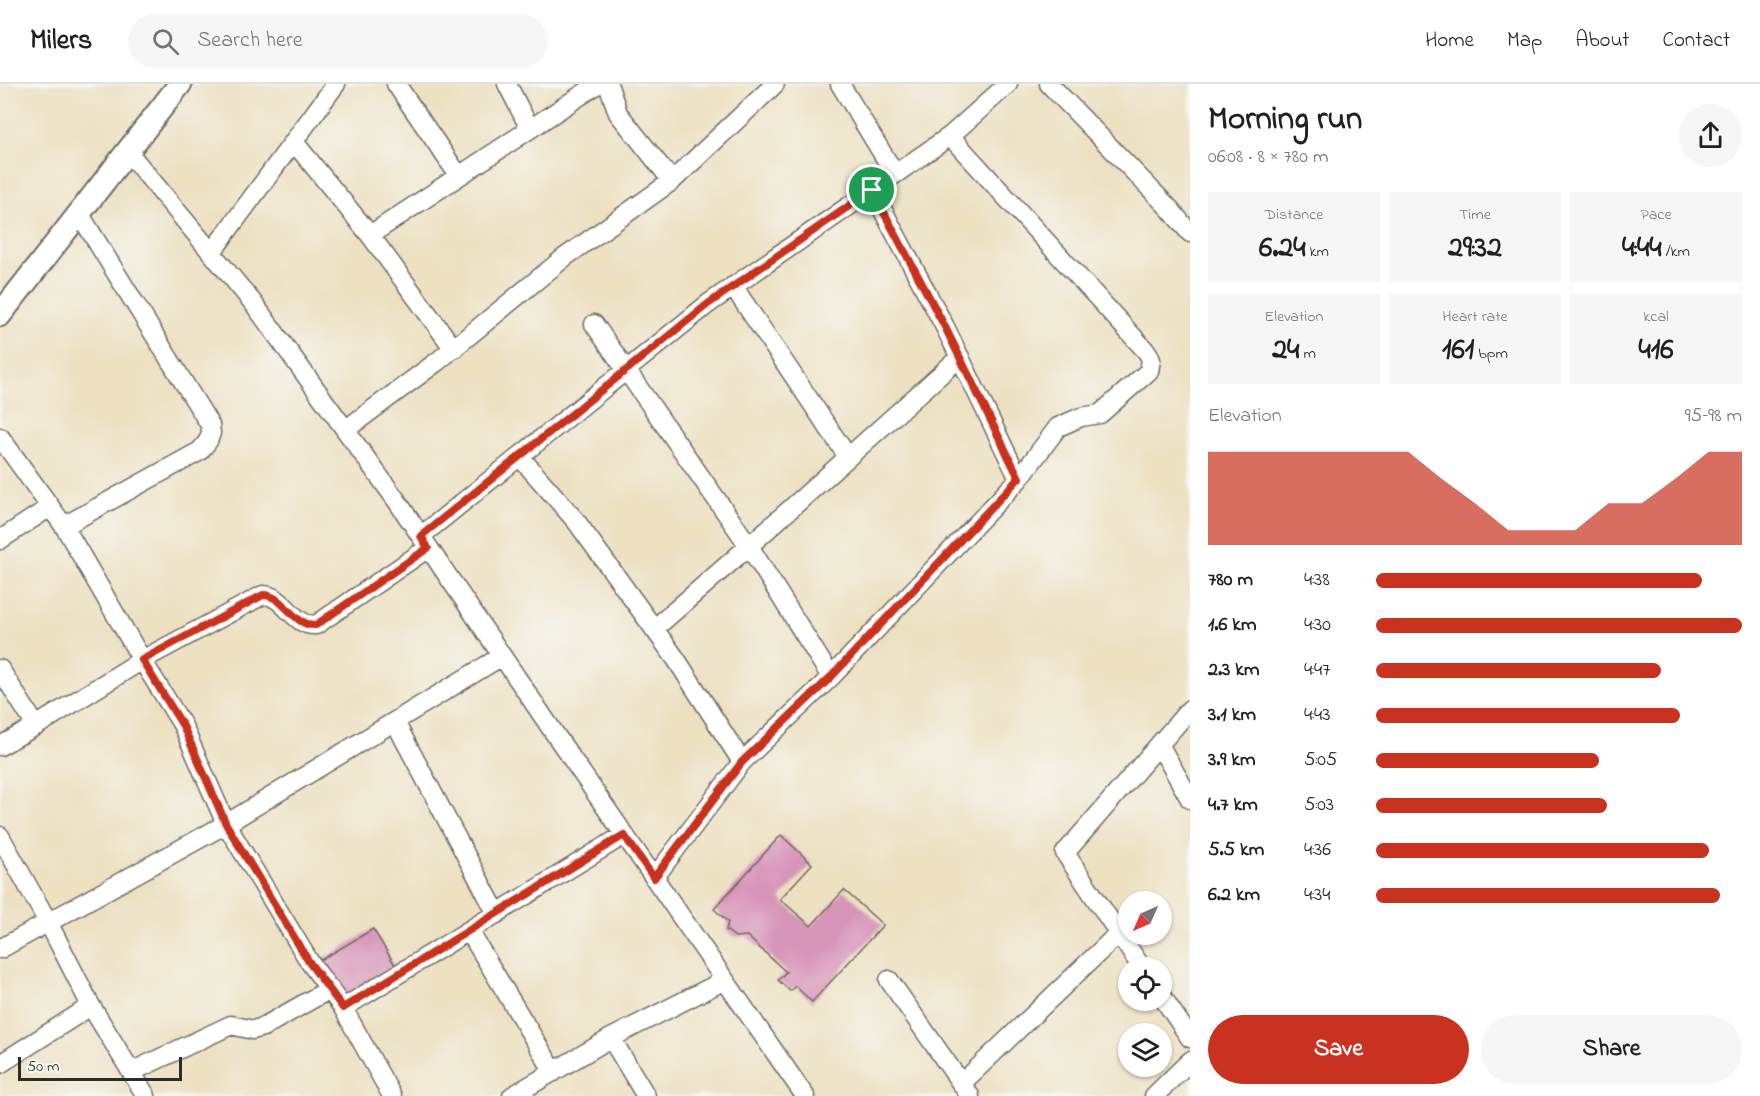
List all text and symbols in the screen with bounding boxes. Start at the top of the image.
search box [128,14,548,68]
text: Milers [30,21,92,62]
icon: search [149,25,182,58]
text: Search here [197,25,303,57]
text: Home [1425,26,1474,56]
text: Map [1507,26,1542,56]
text: About [1575,26,1629,56]
text: Contact [1662,26,1730,56]
text: Morning run [1208,96,1362,144]
button: share [1679,104,1742,167]
text: 06:08 · 8 × 780 m [1208,143,1328,172]
pin [846,164,897,215]
icon: arrive [855,173,888,206]
text: Distance [1265,203,1323,227]
text: Time [1459,203,1491,227]
text: Pace [1640,203,1672,227]
text: 6.24 [1259,227,1306,271]
text: 29:32 [1448,227,1502,271]
text: 4:44 [1622,227,1662,271]
text: km [1306,240,1329,264]
text: /km [1662,240,1690,264]
text: Elevation [1265,305,1323,329]
text: Heart rate [1442,305,1508,329]
text: kcal [1643,305,1669,329]
text: 24 [1272,329,1299,373]
text: 161 [1442,329,1474,373]
text: 416 [1638,329,1674,373]
text: m [1299,342,1316,366]
text: bpm [1474,342,1508,366]
text: Elevation [1208,402,1282,431]
text: 95–98 m [1685,402,1742,431]
text: 780 m [1208,566,1253,595]
text: 4:38 [1304,566,1330,595]
text: 1.6 km [1208,611,1257,640]
text: 4:30 [1304,611,1331,640]
text: 2.3 km [1208,656,1260,685]
text: 4:47 [1304,656,1330,685]
text: 3.1 km [1208,701,1256,730]
text: 4:43 [1304,701,1330,730]
text: 3.9 km [1208,746,1256,775]
text: 5:05 [1304,746,1337,775]
text: 4.7 km [1208,791,1258,820]
text: 5:03 [1304,791,1334,820]
text: 5.5 km [1208,836,1264,865]
text: 4:36 [1304,836,1331,865]
text: 6.2 km [1208,881,1260,910]
text: 4:34 [1304,881,1330,910]
north arrow [1118,891,1172,945]
map controls [1118,891,1172,1077]
button: locate [1118,957,1172,1011]
button: Save [1208,1015,1469,1084]
button: Share [1481,1015,1742,1084]
button: layers [1118,1023,1172,1077]
scale bar [18,1054,182,1082]
text: 50 m [27,1055,59,1079]

